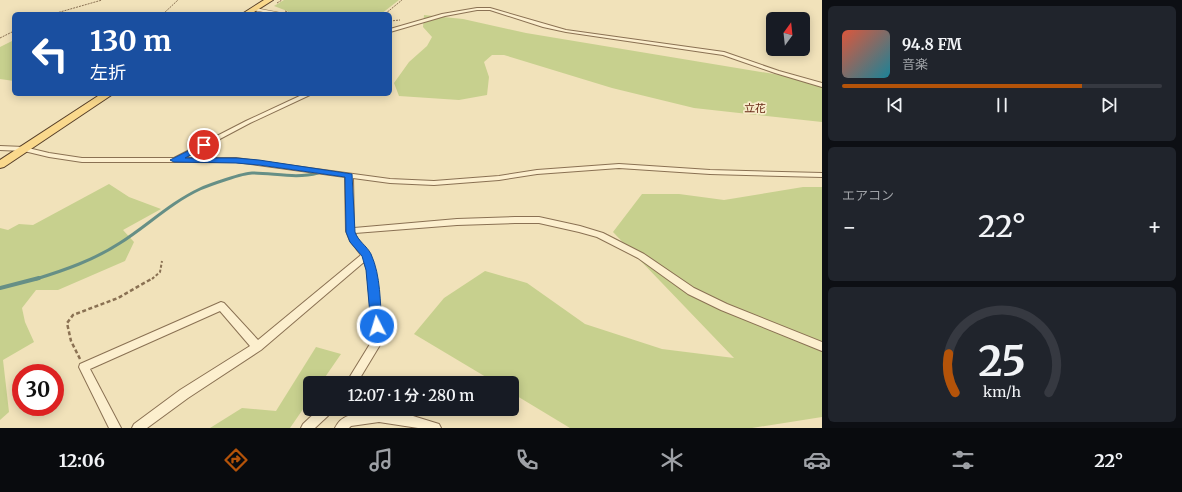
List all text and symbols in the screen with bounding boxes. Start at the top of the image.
north arrow [766,12,810,56]
map controls [766,12,810,56]
text: 130 m [90,23,172,59]
icon: left [24,28,76,80]
text: 94.8 FM [902,35,962,54]
text: 音楽 [902,56,928,73]
text: 左折 [90,61,126,84]
icon: previous [884,94,906,116]
icon: pause [991,94,1013,116]
icon: next [1098,94,1120,116]
district label: 立花 [744,101,766,115]
pin [187,128,221,162]
icon: arrive [193,134,215,156]
text: エアコン [842,187,894,204]
text: 22° [978,207,1026,245]
text: − [842,213,857,241]
text: + [1147,213,1162,241]
position arrow [356,305,398,347]
text: 25 [978,334,1026,386]
speed limit sign: 30 [12,364,64,416]
text: km/h [983,382,1021,400]
text: 12:07 · 1 分 · 280 m [348,386,474,405]
icon: directions [222,446,250,474]
icon: music [367,446,395,474]
icon: phone [513,446,541,474]
icon: climate [658,446,686,474]
icon: car [803,446,831,474]
icon: filters [949,446,977,474]
text: 12:06 [59,449,105,472]
text: 22° [1094,449,1123,472]

